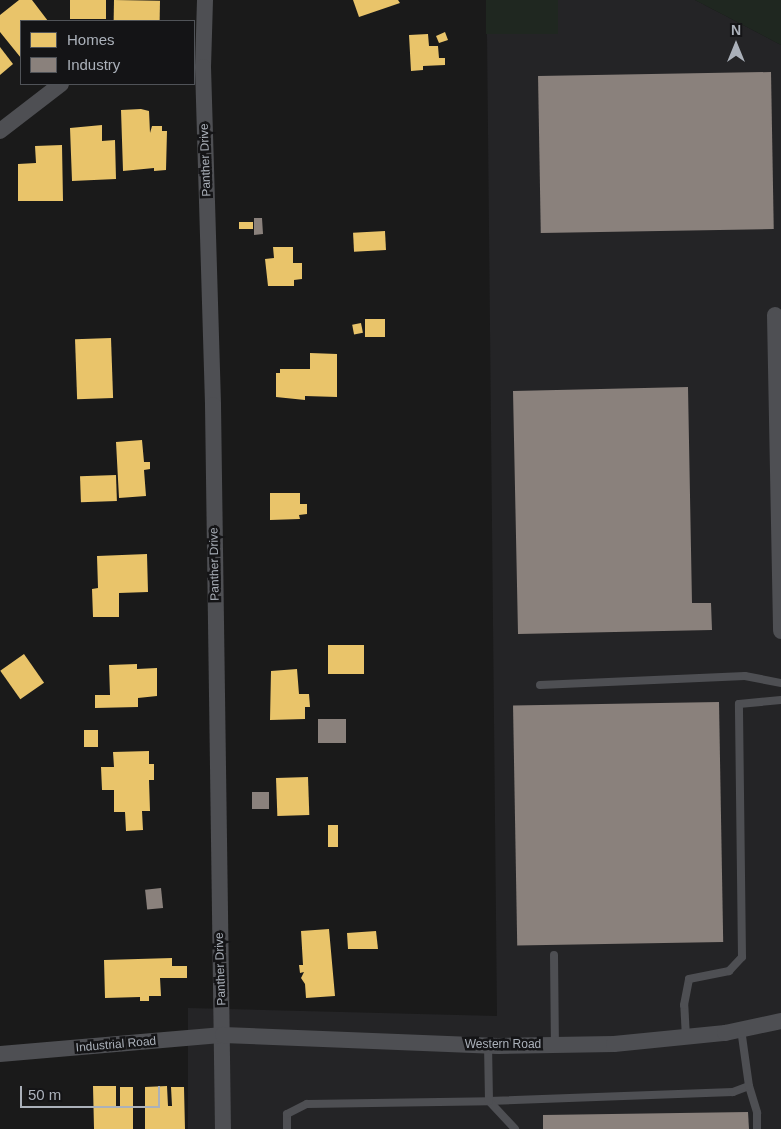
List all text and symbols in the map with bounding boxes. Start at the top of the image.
legend [20,20,195,85]
north arrow [711,20,761,70]
text: N [731,22,741,38]
text: Homes [67,31,115,48]
text: Industry [67,56,120,73]
street label: Panther Drive [198,123,214,197]
street label: Panther Drive [207,527,223,601]
street label: Panther Drive [213,932,229,1006]
street label: Industrial Road [75,1034,157,1056]
street label: Western Road [465,1038,541,1052]
scale bar [22,1076,162,1108]
text: 50 m [28,1086,61,1103]

